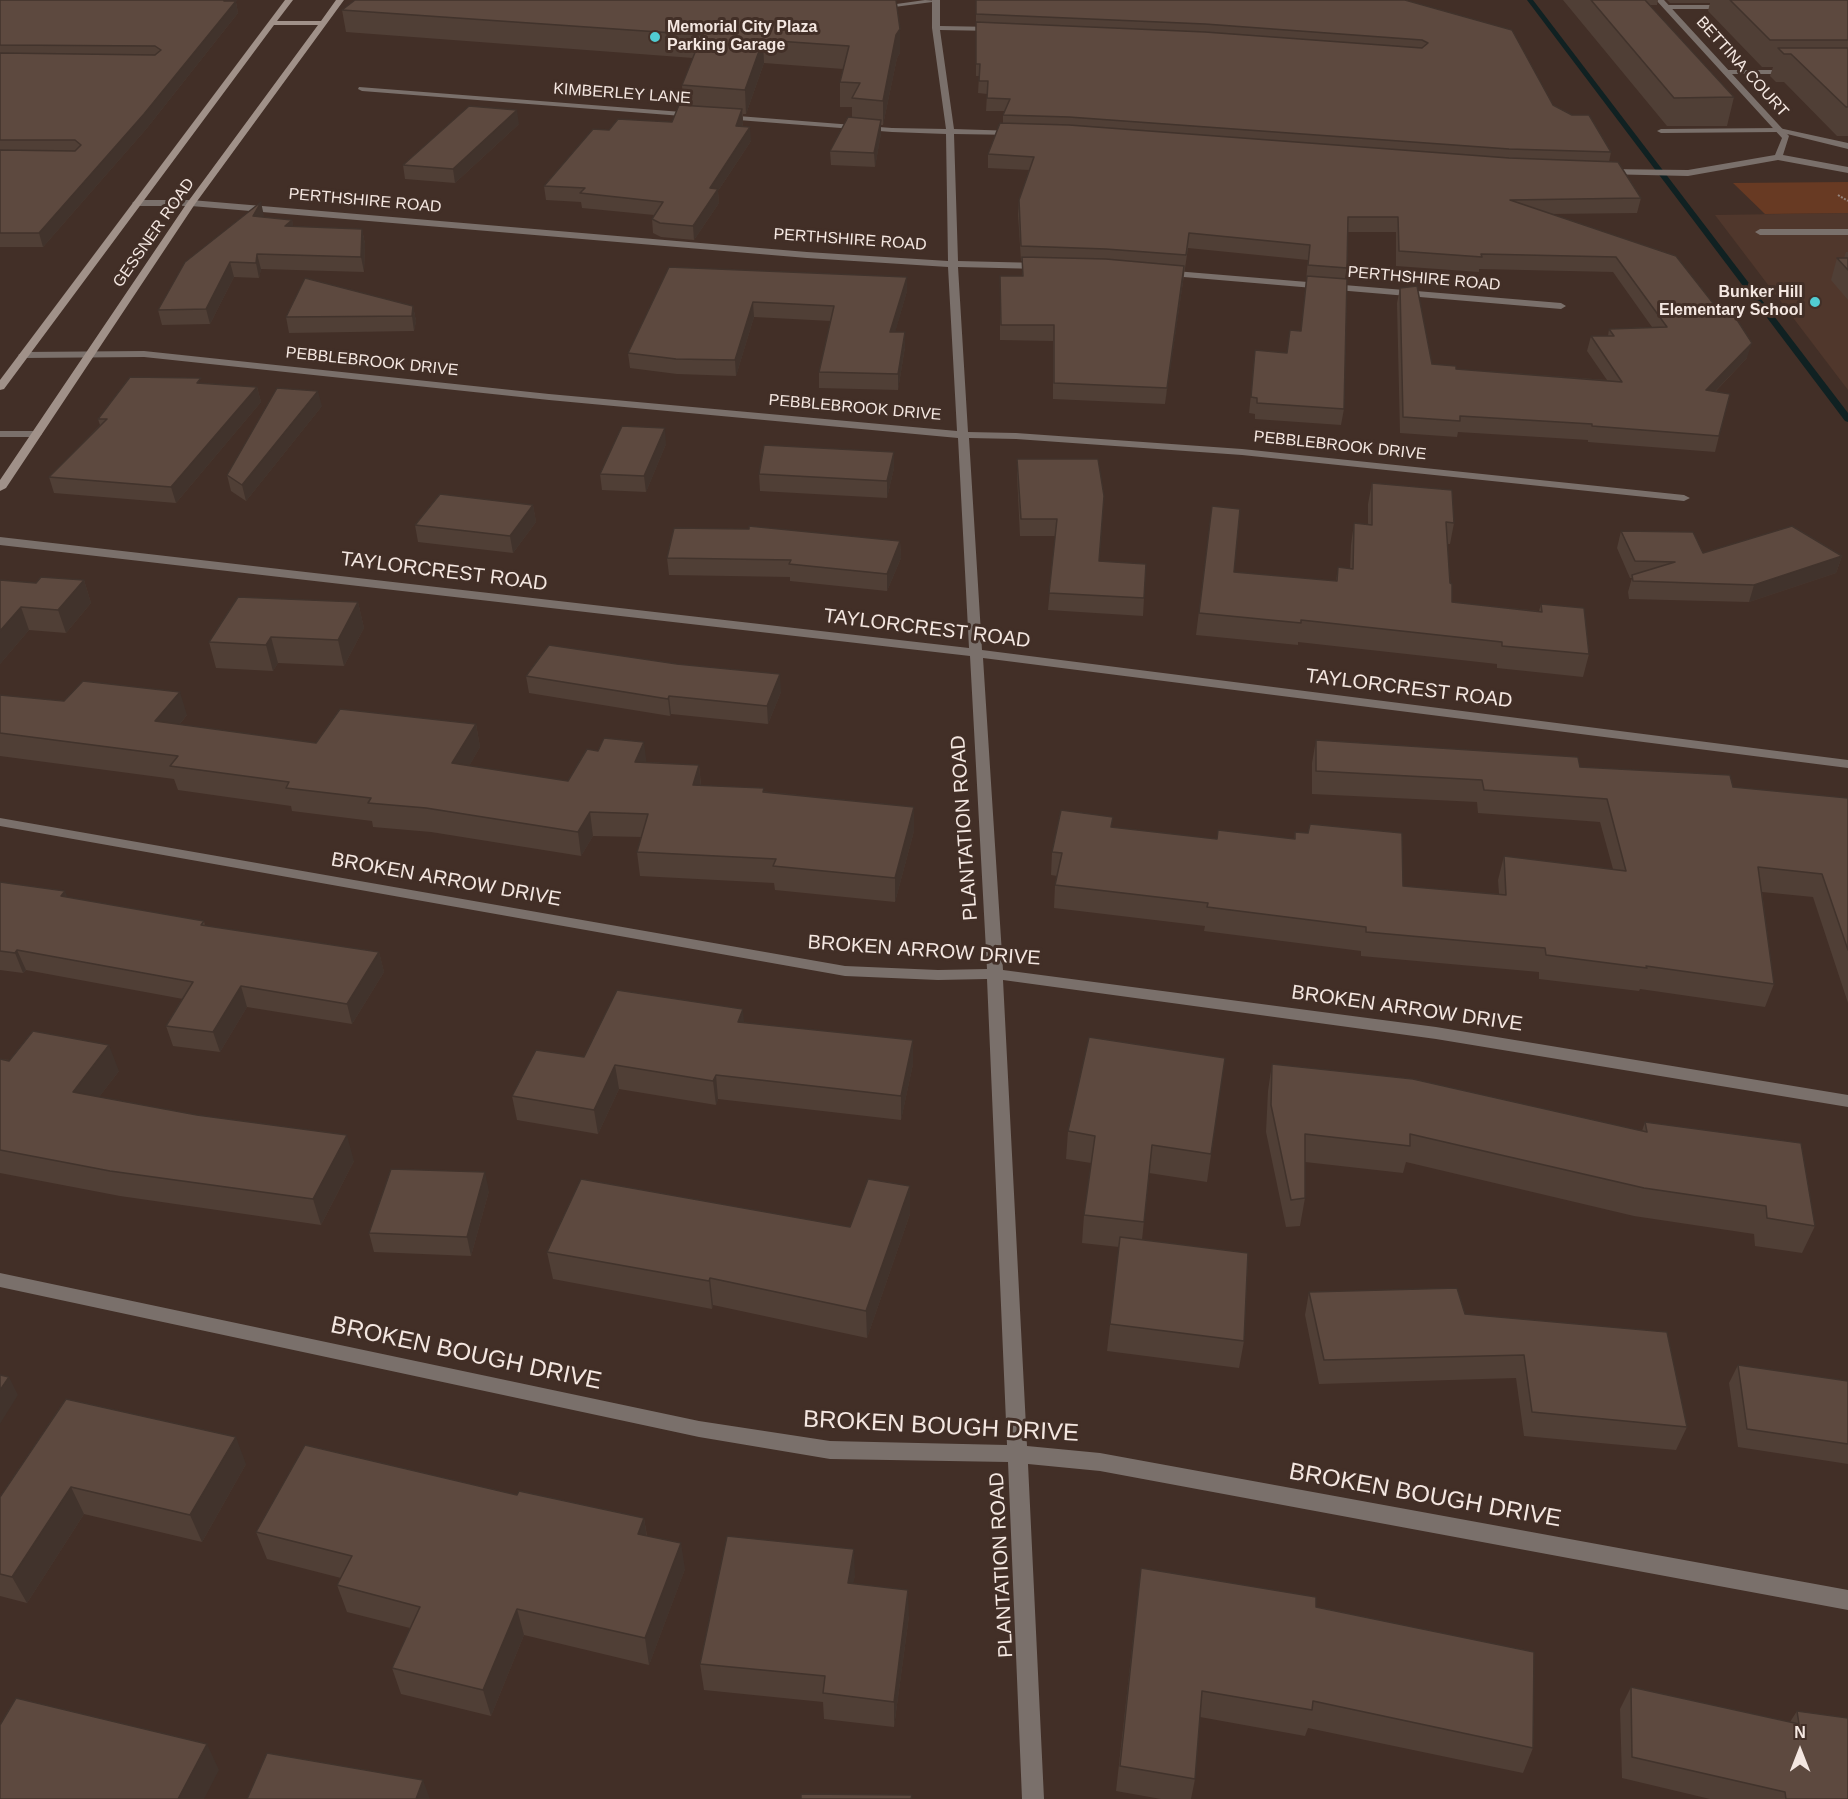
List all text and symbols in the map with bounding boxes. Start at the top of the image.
street label: BETTINA COURT [1692,13,1792,121]
place label: Memorial City Plaza Parking Garage [667,18,817,56]
marker: Memorial City Plaza Parking Garage [648,30,662,44]
street label: KIMBERLEY LANE [553,80,691,108]
street label: GESSNER ROAD [109,175,199,291]
street label: PERTHSHIRE ROAD [288,185,442,217]
street label: PERTHSHIRE ROAD [773,225,927,255]
street label: PERTHSHIRE ROAD [1347,263,1501,295]
place label: Bunker Hill Elementary School [1659,283,1803,321]
marker: Bunker Hill Elementary School [1808,295,1822,309]
street label: PEBBLEBROOK DRIVE [285,343,459,381]
street label: PEBBLEBROOK DRIVE [768,391,942,425]
street label: PEBBLEBROOK DRIVE [1253,427,1427,465]
street label: TAYLORCREST ROAD [339,547,549,597]
street label: TAYLORCREST ROAD [822,604,1032,654]
street label: TAYLORCREST ROAD [1304,664,1514,714]
street label: PLANTATION ROAD [947,734,983,922]
street label: BROKEN ARROW DRIVE [329,848,563,912]
street label: BROKEN ARROW DRIVE [807,931,1041,971]
street label: BROKEN ARROW DRIVE [1290,981,1524,1037]
street label: BROKEN BOUGH DRIVE [328,1311,604,1397]
street label: BROKEN BOUGH DRIVE [802,1405,1080,1449]
street label: BROKEN BOUGH DRIVE [1287,1458,1563,1534]
street label: PLANTATION ROAD [985,1472,1019,1658]
north arrow [1770,1721,1830,1781]
text: N [1794,1724,1806,1741]

